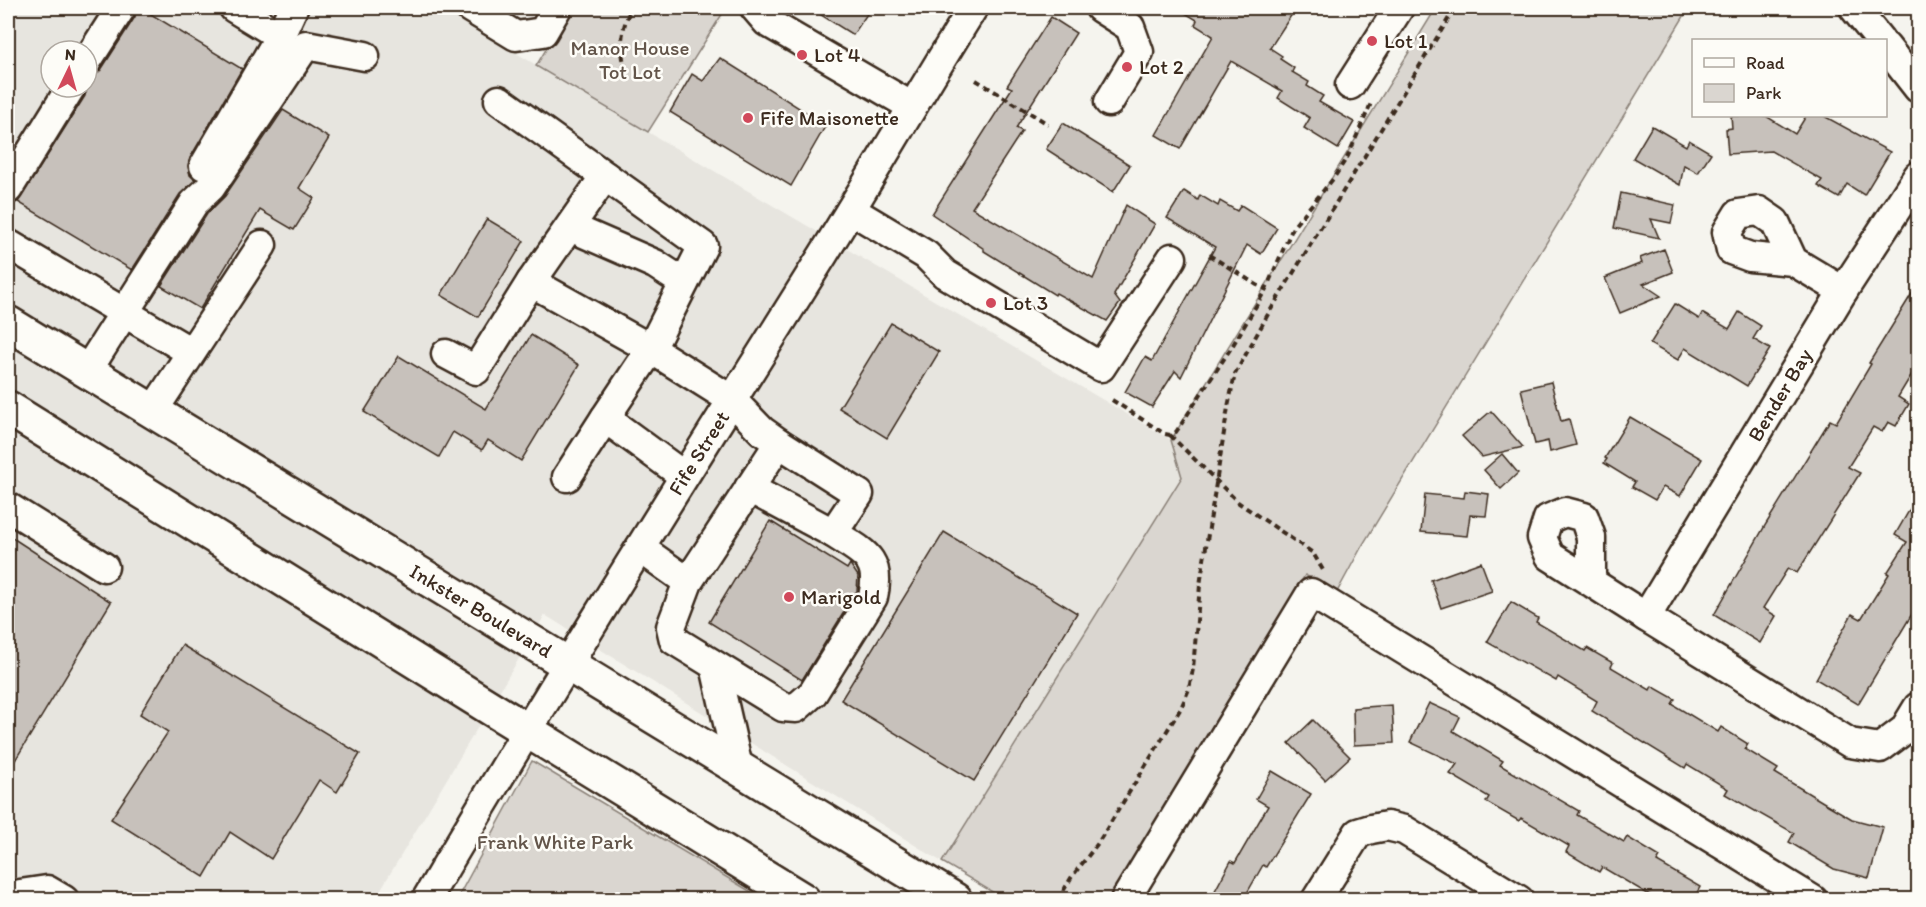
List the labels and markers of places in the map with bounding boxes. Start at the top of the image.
place label: Lot 1 [1384,28,1428,53]
marker: Lot 1 [1365,34,1379,48]
place label: Lot 4 [814,42,861,67]
marker: Lot 4 [795,48,809,62]
place label: Lot 2 [1139,54,1184,79]
marker: Lot 2 [1120,60,1134,74]
place label: Fife Maisonette [760,105,899,130]
marker: Fife Maisonette [741,111,755,125]
place label: Lot 3 [1003,290,1048,315]
marker: Lot 3 [984,296,998,310]
place label: Marigold [801,584,881,609]
marker: Marigold [782,590,796,604]

